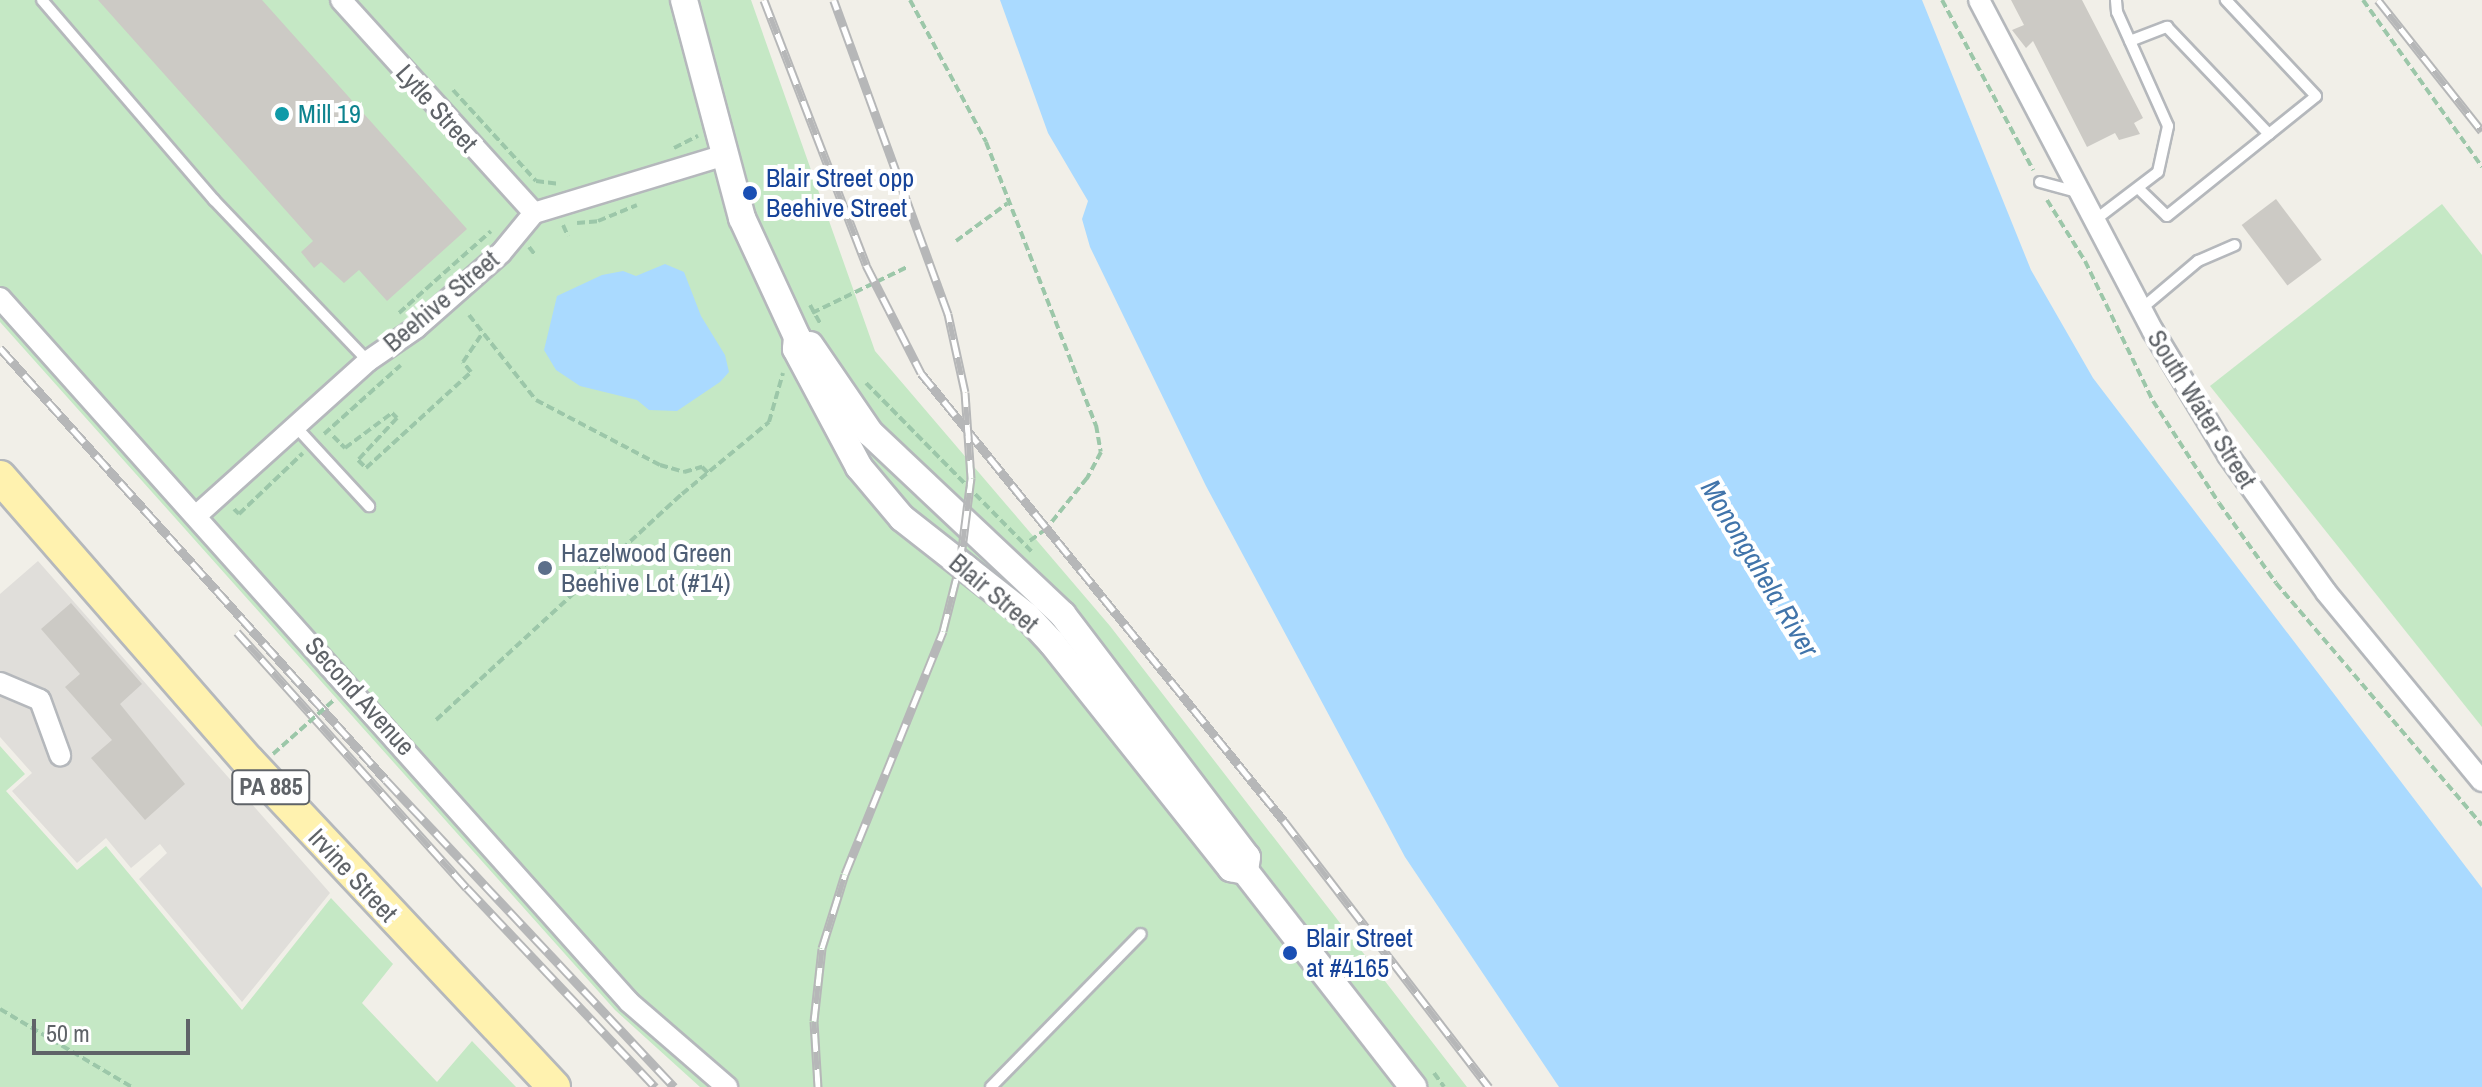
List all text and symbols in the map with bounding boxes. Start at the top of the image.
street label: Lytle Street [390,58,484,158]
place label: Mill 19 [298,98,361,130]
marker: Mill 19 [273,105,291,123]
place label: Blair Street opp Beehive Street [766,162,914,224]
marker: Blair Street opp Beehive Street [741,184,759,202]
street label: Beehive Street [377,244,505,358]
street label: South Water Street [2141,324,2263,494]
water label: Monongahela River [1694,473,1826,663]
place label: Hazelwood Green Beehive Lot (#14) [561,537,732,598]
street label: Blair Street [943,547,1045,639]
marker: Hazelwood Green Beehive Lot (#14) [536,559,554,577]
street label: Second Avenue [298,630,422,762]
road number: PA 885 [229,767,313,807]
street label: Irvine Street [302,822,404,928]
place label: Blair Street at #4165 [1306,922,1413,984]
marker: Blair Street at #4165 [1281,944,1299,962]
scale bar [36,1003,194,1053]
text: 50 m [46,1017,90,1049]

